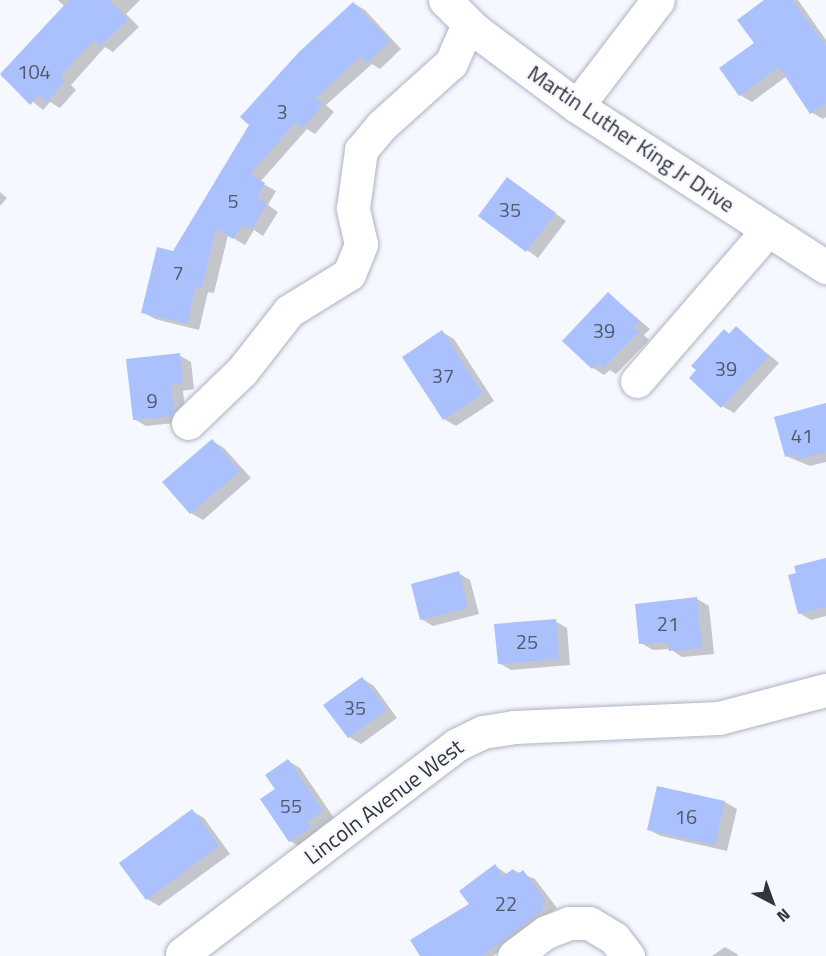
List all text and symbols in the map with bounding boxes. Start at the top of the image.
house number: 104 [17,59,51,83]
street label: Martin Luther King Jr Drive [523,60,739,218]
house number: 3 [276,99,288,123]
house number: 5 [227,188,239,212]
house number: 35 [499,197,521,221]
house number: 7 [172,260,184,284]
house number: 39 [593,318,615,342]
house number: 39 [715,356,737,380]
house number: 37 [432,363,454,387]
house number: 9 [146,388,158,412]
house number: 41 [791,423,813,447]
house number: 21 [657,611,679,635]
house number: 25 [516,629,538,653]
house number: 35 [344,695,366,719]
street label: Lincoln Avenue West [299,734,469,870]
house number: 55 [280,793,302,817]
house number: 16 [675,804,697,828]
north arrow [742,872,802,932]
house number: 22 [495,891,517,915]
text: N [772,903,796,928]

